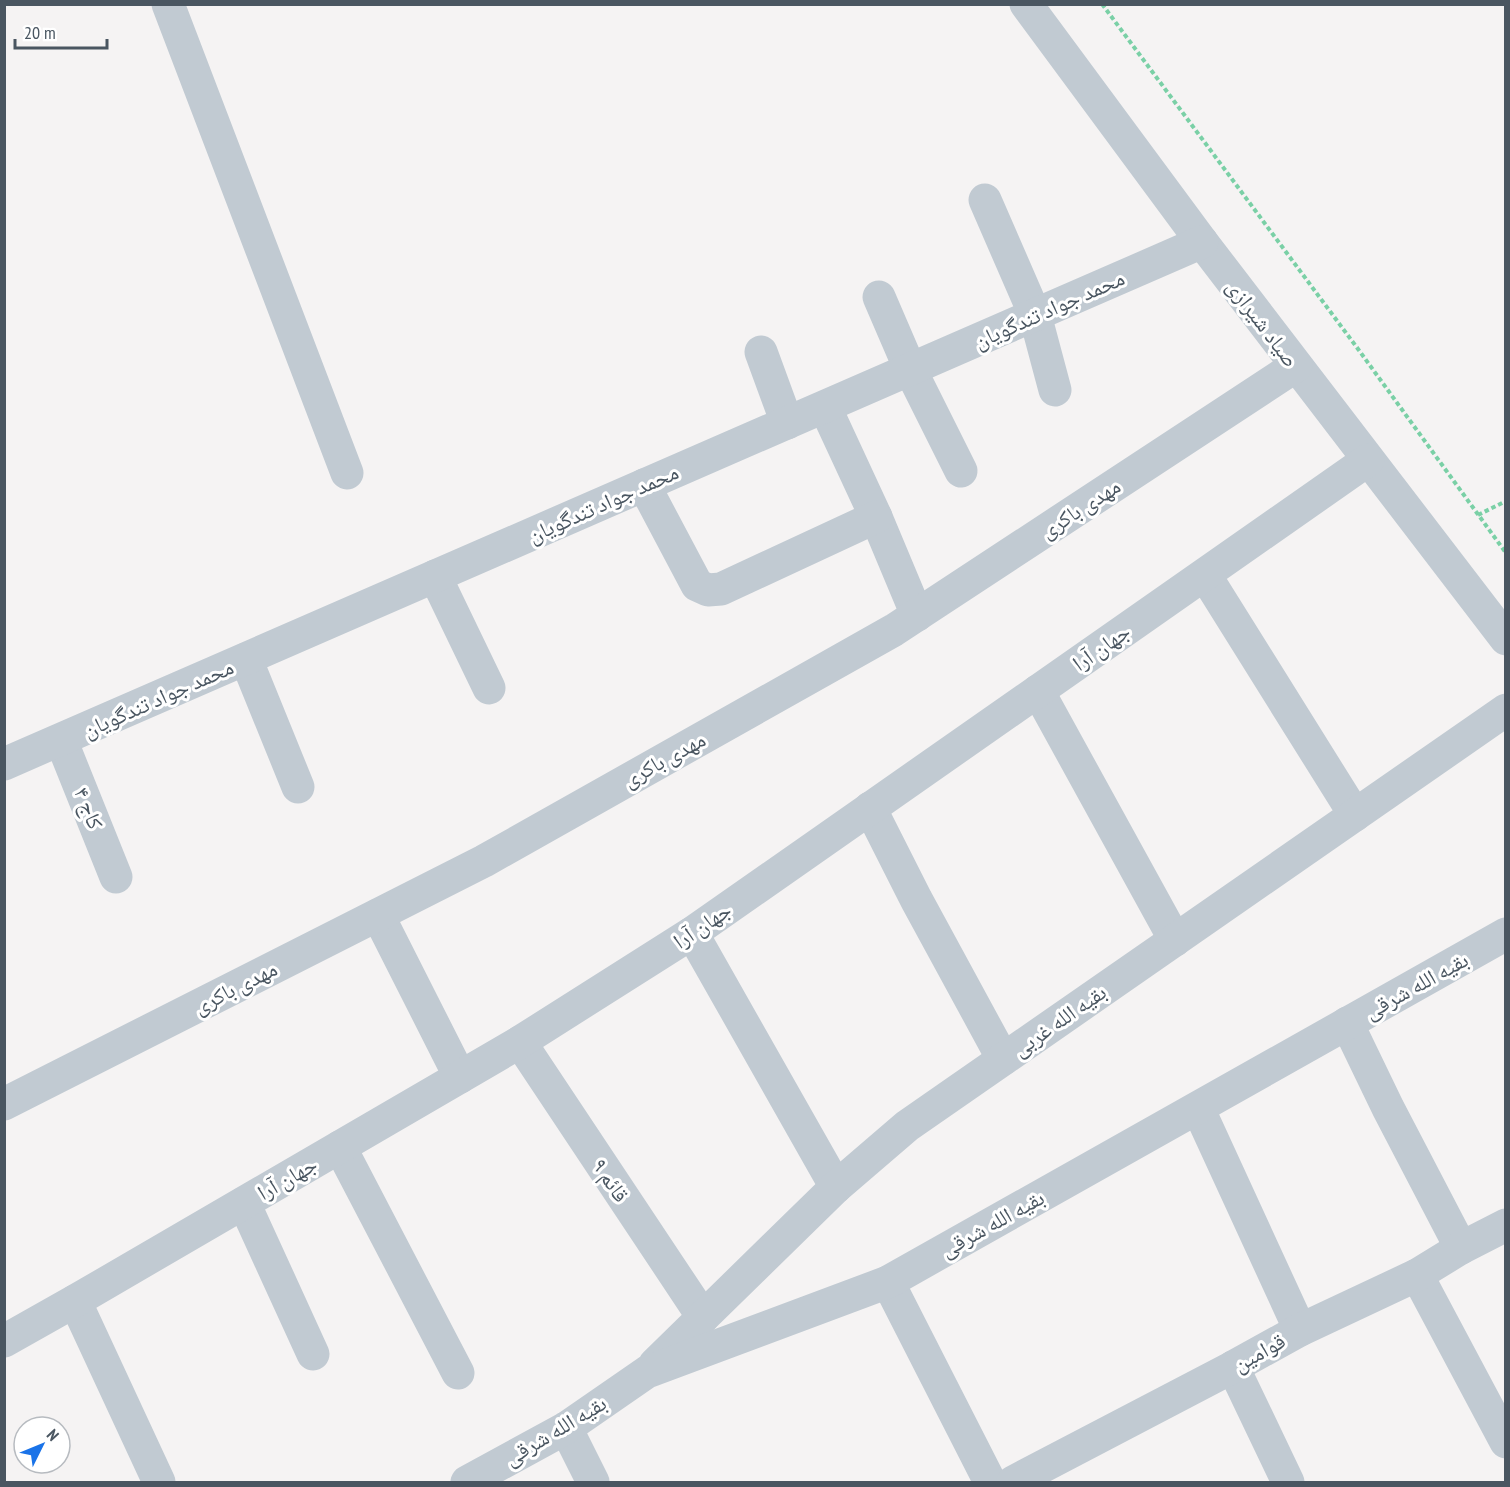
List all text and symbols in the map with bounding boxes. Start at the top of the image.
scale bar [15,12,106,50]
text: 20 m [24,21,56,44]
street label: محمد جواد تندگویان [969,263,1129,355]
street label: صیاد شیرازی [1221,273,1305,373]
street label: محمد جواد تندگویان [523,457,683,549]
street label: مهدی باکری [1034,472,1126,544]
street label: جهان آرا [1067,617,1135,677]
street label: محمد جواد تندگویان [78,652,238,744]
street label: مهدی باکری [618,725,710,793]
street label: کاج ۴ [68,783,110,833]
street label: جهان آرا [667,895,737,955]
street label: بقیه الله شرقی [1359,945,1473,1025]
street label: مهدی باکری [188,954,282,1020]
street label: بقیه الله غربی [1007,978,1111,1062]
street label: جهان آرا [252,1150,322,1206]
street label: قائم ۹ [585,1153,636,1208]
street label: بقیه الله شرقی [935,1183,1049,1263]
street label: قوامین [1228,1326,1290,1378]
street label: بقیه الله شرقی [499,1388,611,1472]
north arrow [12,1415,72,1475]
text: N [43,1425,63,1445]

